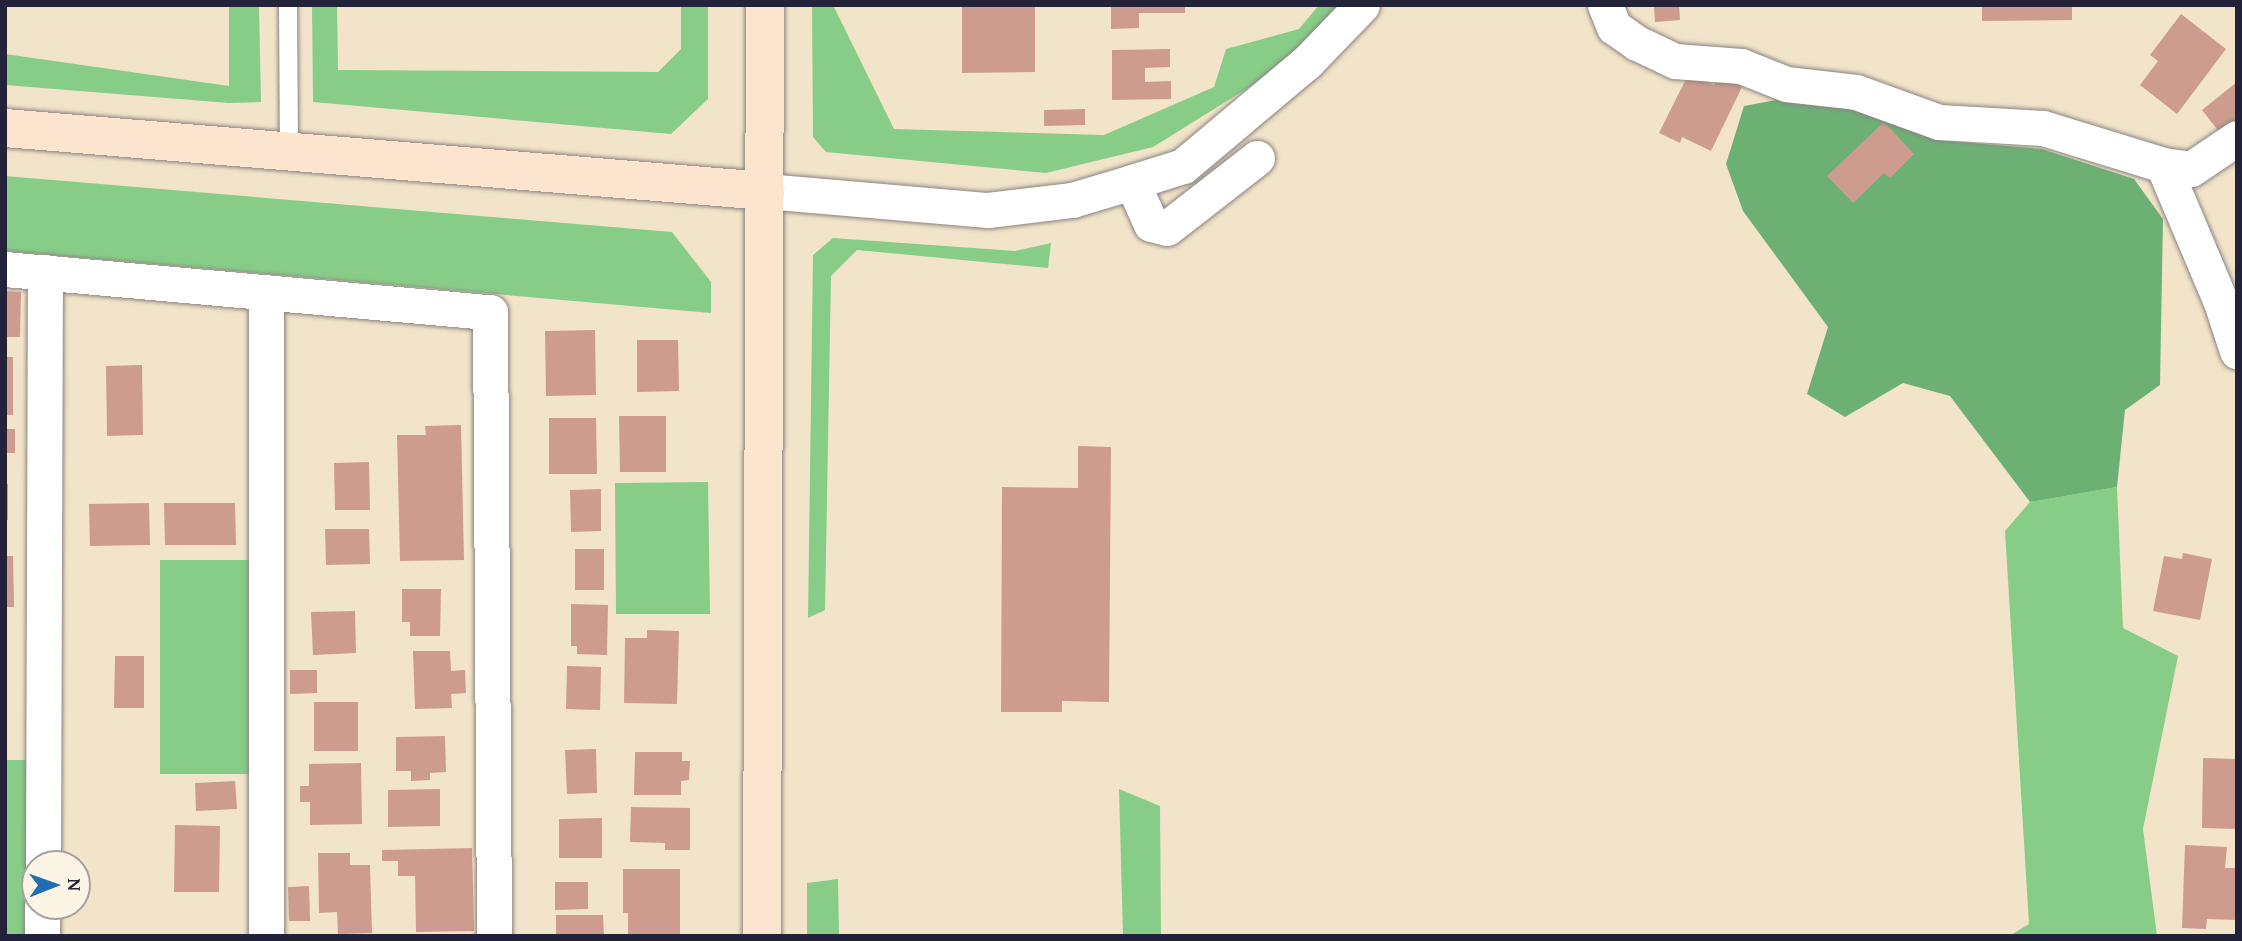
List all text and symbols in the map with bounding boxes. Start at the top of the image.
north arrow [21,850,91,920]
text: N [61,878,89,891]

